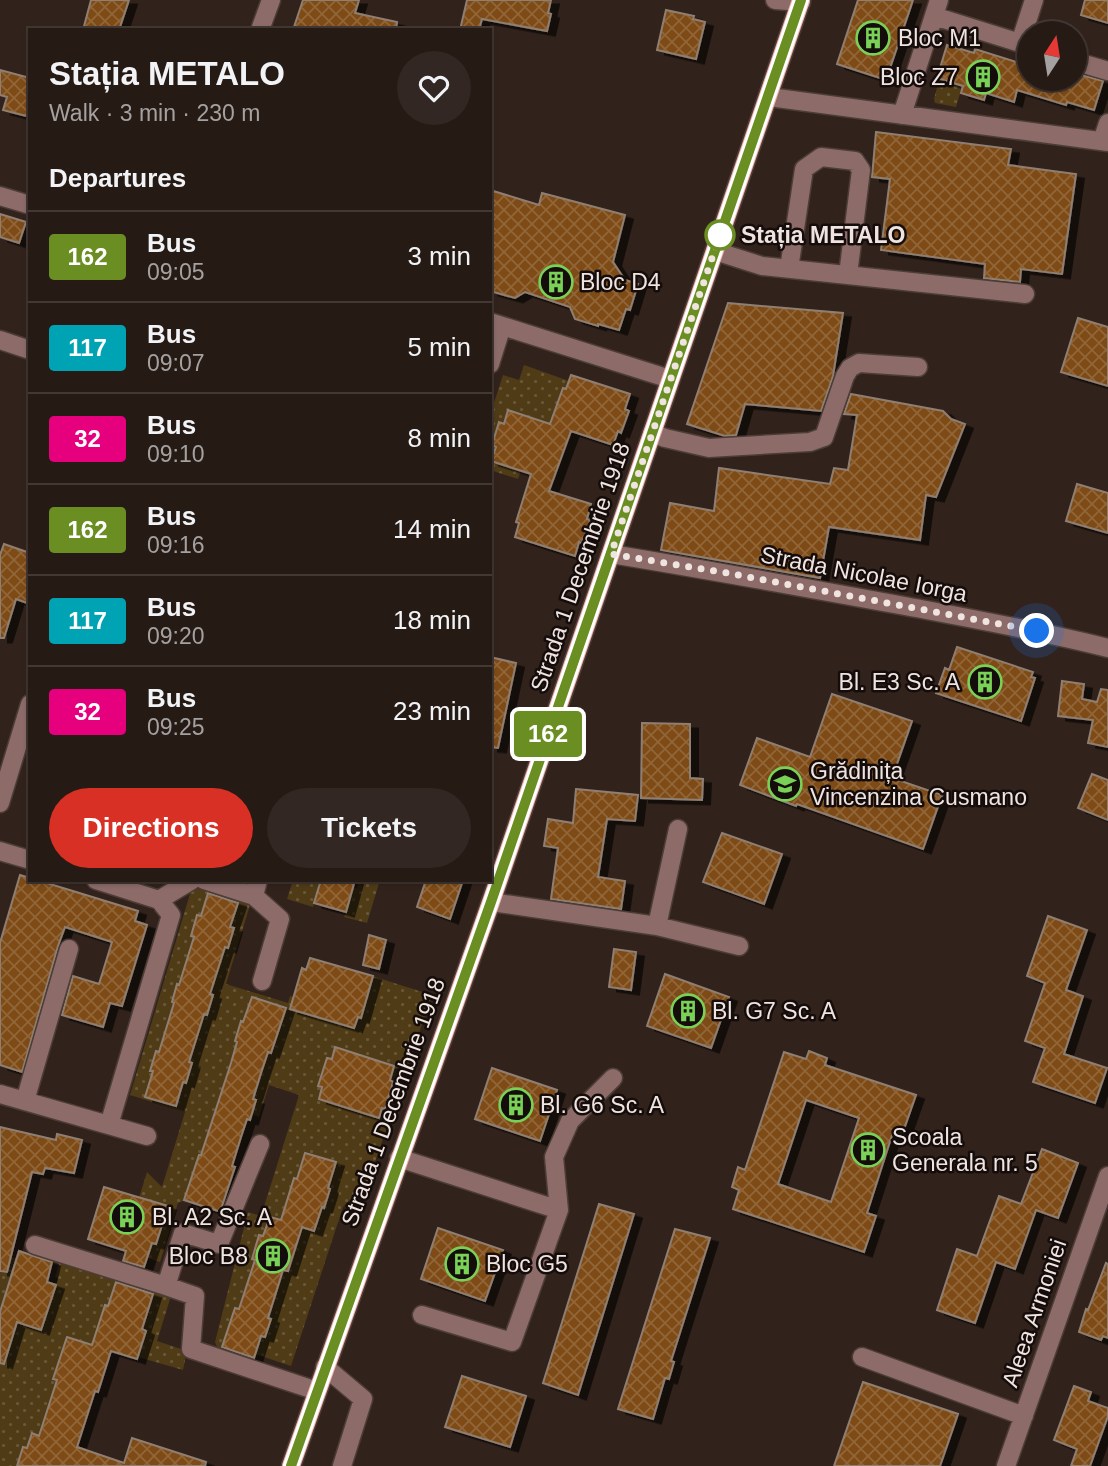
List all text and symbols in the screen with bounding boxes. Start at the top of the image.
building icon: Bloc M1 [854,19,892,57]
north arrow [1017,21,1087,91]
map controls [1017,21,1087,91]
place label: Bloc M1 [898,25,981,51]
button: heart [397,51,471,125]
text: Stația METALO [49,55,285,92]
building icon: Bloc Z7 [964,58,1002,96]
place label: Bloc Z7 [880,64,958,90]
text: Walk · 3 min · 230 m [49,100,260,126]
text: Departures [49,163,186,193]
marker: Stația METALO [705,220,735,250]
place label: Stația METALO [741,222,905,249]
text: Bus [147,228,196,258]
text: 3 min [407,241,471,271]
text: 162 [67,243,108,270]
text: 09:05 [147,259,205,285]
building icon: Bloc D4 [537,263,575,301]
place label: Bloc D4 [580,269,661,295]
text: Bus [147,319,196,349]
text: 5 min [407,332,471,362]
text: 117 [68,334,107,361]
text: 09:07 [147,350,205,376]
text: Bus [147,410,196,440]
text: 8 min [407,423,471,453]
text: 32 [74,425,101,452]
street label: Strada 1 Decembrie 1918 [525,439,635,695]
text: 09:10 [147,441,205,467]
text: Bus [147,501,196,531]
text: 14 min [393,514,471,544]
text: 162 [67,516,108,543]
text: 09:16 [147,532,205,558]
street label: Strada Nicolae Iorga [759,541,970,607]
text: Bus [147,592,196,622]
text: 18 min [393,605,471,635]
text: 117 [68,607,107,634]
your location [1019,613,1054,648]
text: 09:20 [147,623,205,649]
building icon: Bl. E3 Sc. A [966,663,1004,701]
place label: Bl. E3 Sc. A [839,669,961,695]
text: Bus [147,683,196,713]
text: 23 min [393,696,471,726]
text: 32 [74,698,101,725]
line badge: 162 [508,711,588,757]
text: 09:25 [147,714,205,740]
text: 162 [528,720,568,747]
place label: Grădinița Vincenzina Cusmano [810,758,1027,810]
school or university icon: Grădinița Vincenzina Cusmano [766,765,804,803]
button: Directions [49,788,253,868]
button: Tickets [267,788,471,868]
street label: Strada 1 Decembrie 1918 [336,974,450,1230]
building icon: Bl. G7 Sc. A [669,992,707,1030]
place label: Bl. G7 Sc. A [712,998,837,1024]
building icon: Bl. G6 Sc. A [497,1086,535,1124]
place label: Bl. G6 Sc. A [540,1092,665,1118]
place label: Scoala Generala nr. 5 [892,1124,1038,1176]
building icon: Scoala Generala nr. 5 [849,1131,887,1169]
building icon: Bl. A2 Sc. A [108,1198,146,1236]
place label: Bl. A2 Sc. A [152,1204,273,1230]
street label: Aleea Armoniei [997,1236,1071,1390]
building icon: Bloc B8 [254,1237,292,1275]
place label: Bloc B8 [169,1243,248,1269]
building icon: Bloc G5 [443,1245,481,1283]
place label: Bloc G5 [486,1251,568,1277]

